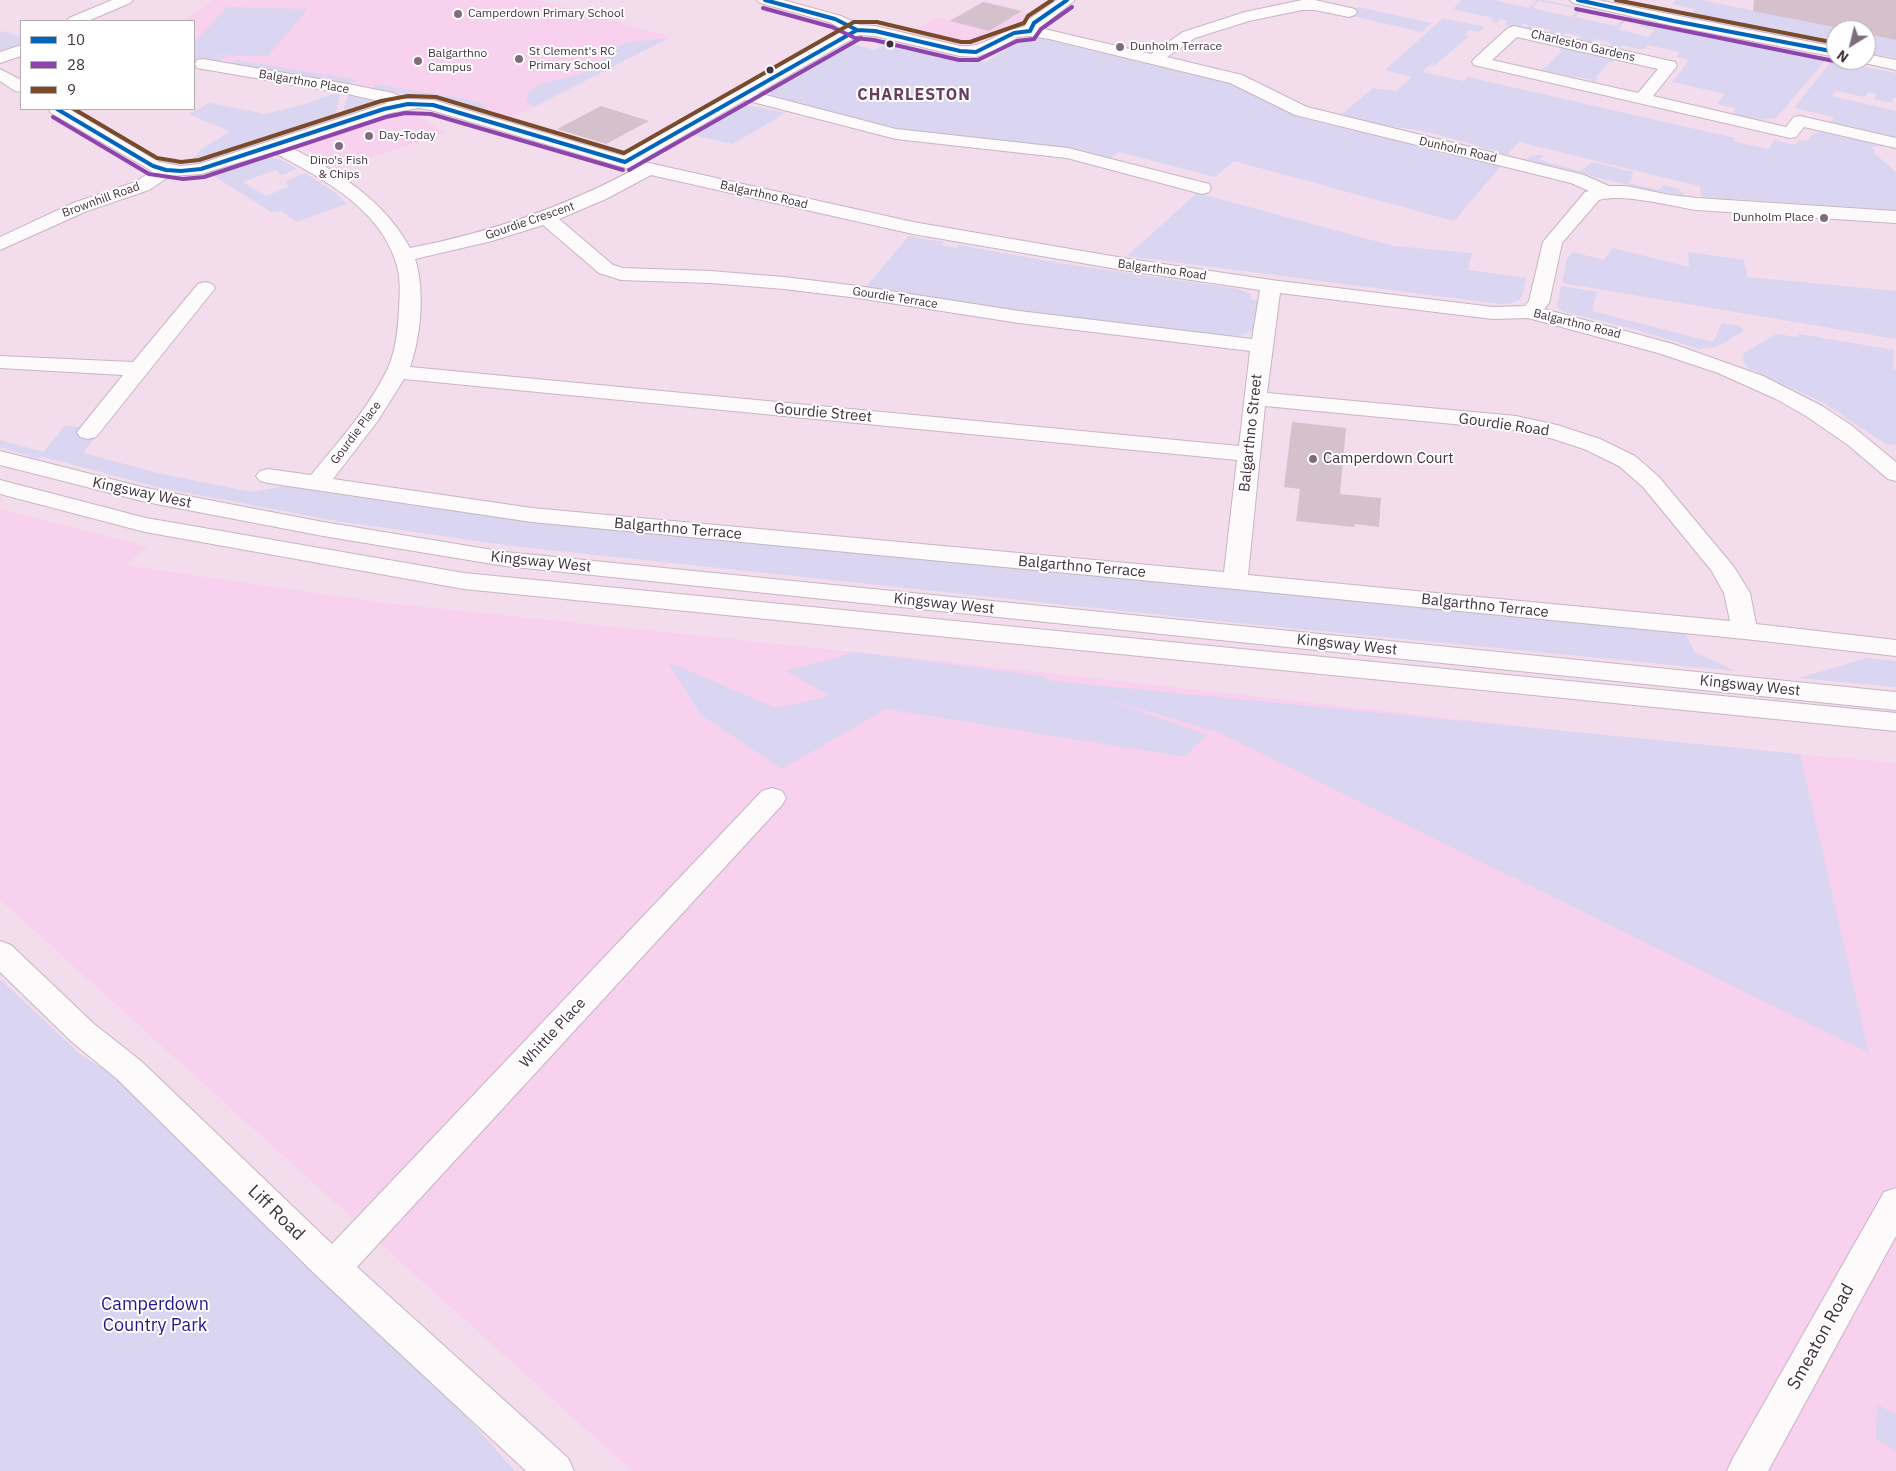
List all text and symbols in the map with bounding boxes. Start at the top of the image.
place label: Camperdown Primary School [468,7,624,21]
marker: Camperdown Primary School [452,8,464,20]
legend [20,20,195,110]
north arrow [1826,20,1876,70]
street label: Charleston Gardens [1529,27,1637,65]
text: 10 [67,30,85,49]
unlabelled marker [885,39,895,49]
place label: Dunholm Terrace [1130,40,1222,54]
marker: Dunholm Terrace [1114,41,1126,53]
place label: St Clement's RC Primary School [529,45,615,73]
text: N [1833,46,1852,67]
place label: Balgarthno Campus [428,47,487,75]
marker: St Clement's RC Primary School [513,53,525,65]
text: 28 [67,55,85,74]
marker: Balgarthno Campus [412,55,424,67]
unlabelled marker [765,65,775,75]
street label: Balgarthno Place [258,67,350,97]
text: 9 [67,80,76,99]
district label: CHARLESTON [856,85,972,105]
place label: Day-Today [379,129,436,143]
marker: Day-Today [363,130,375,142]
street label: Dunholm Road [1418,134,1498,166]
marker: Dino's Fish & Chips [333,140,345,152]
place label: Dino's Fish & Chips [310,154,368,182]
street label: Balgarthno Road [719,178,809,212]
street label: Brownhill Road [60,179,142,221]
street label: Gourdie Crescent [484,199,576,243]
place label: Dunholm Place [1733,211,1814,225]
marker: Dunholm Place [1818,212,1830,224]
street label: Balgarthno Road [1117,257,1207,283]
street label: Gourdie Terrace [851,284,939,312]
street label: Balgarthno Road [1532,306,1622,342]
street label: Balgarthno Street [1236,373,1266,493]
street label: Gourdie Place [328,399,384,467]
street label: Gourdie Street [773,400,873,426]
street label: Gourdie Road [1457,410,1551,440]
place label: Camperdown Court [1323,450,1453,468]
marker: Camperdown Court [1307,453,1319,465]
street label: Kingsway West [91,474,193,512]
street label: Balgarthno Terrace [613,514,743,544]
street label: Kingsway West [490,548,592,576]
street label: Balgarthno Terrace [1017,552,1147,582]
street label: Kingsway West [893,590,995,618]
street label: Balgarthno Terrace [1420,590,1550,622]
street label: Kingsway West [1296,631,1398,659]
street label: Kingsway West [1699,672,1801,700]
street label: Whittle Place [516,994,590,1072]
street label: Liff Road [243,1181,309,1245]
street label: Smeaton Road [1783,1280,1859,1394]
park label: Camperdown Country Park [101,1294,209,1336]

